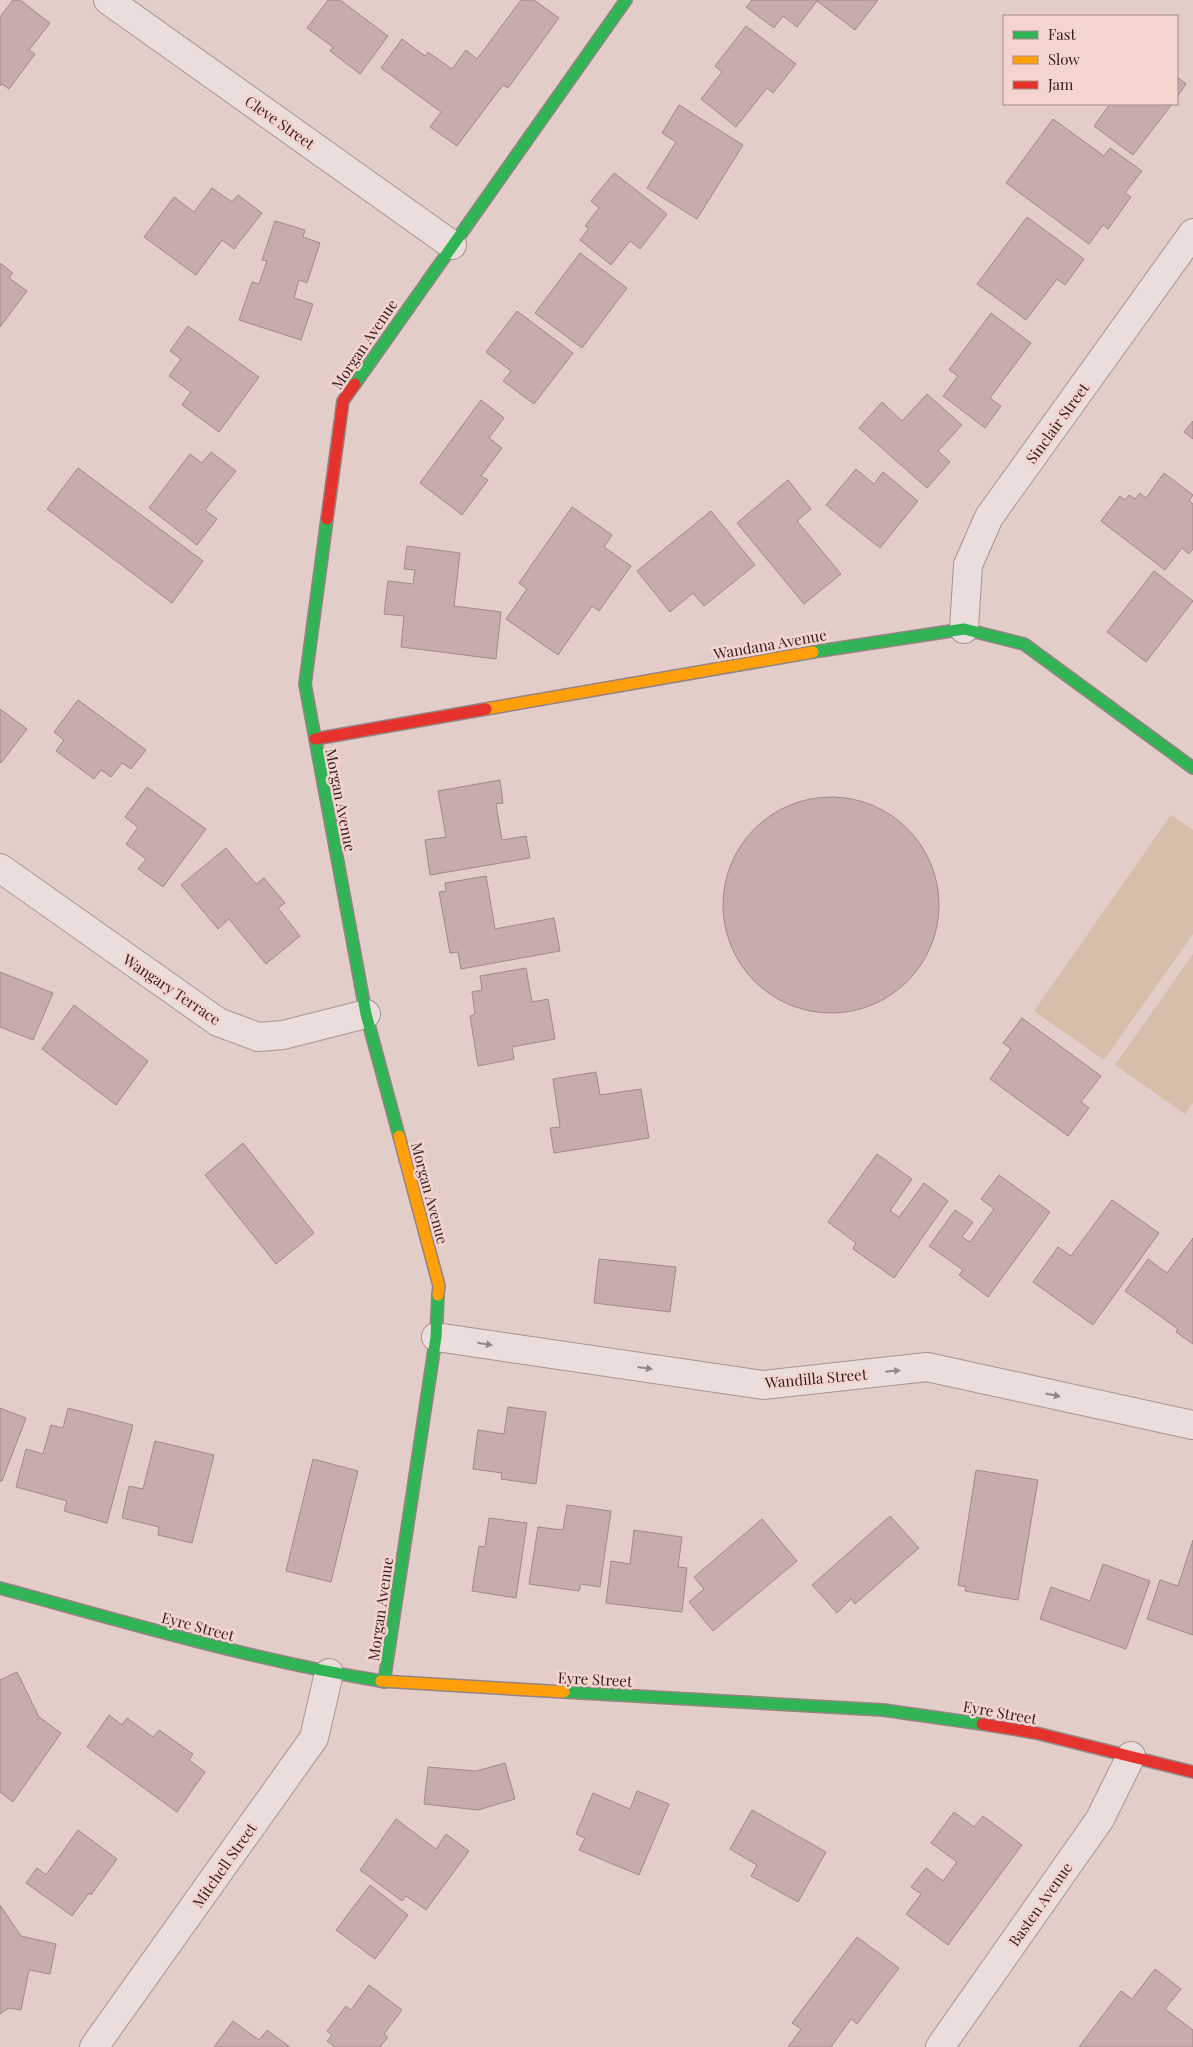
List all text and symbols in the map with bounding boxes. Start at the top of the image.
legend [1003,15,1178,105]
text: Fast [1048,24,1077,44]
text: Slow [1048,49,1080,69]
text: Jam [1047,74,1074,94]
street label: Cleve Street [241,91,319,154]
street label: Morgan Avenue [326,295,402,393]
street label: Sinclair Street [1021,378,1093,467]
street label: Wandana Avenue [711,624,828,664]
street label: Morgan Avenue [321,747,361,853]
street label: Wangary Terrace [119,948,225,1029]
street label: Morgan Avenue [407,1140,453,1246]
one-way arrow [477,1341,493,1349]
one-way arrow [638,1364,654,1372]
street label: Wandilla Street [763,1364,868,1393]
one-way arrow [886,1367,902,1375]
one-way arrow [1045,1391,1060,1399]
street label: Morgan Avenue [363,1556,397,1662]
street label: Eyre Street [159,1607,237,1646]
street label: Eyre Street [557,1667,633,1691]
street label: Eyre Street [961,1696,1039,1728]
street label: Mitchell Street [187,1818,261,1911]
street label: Basten Avenue [1004,1858,1076,1950]

